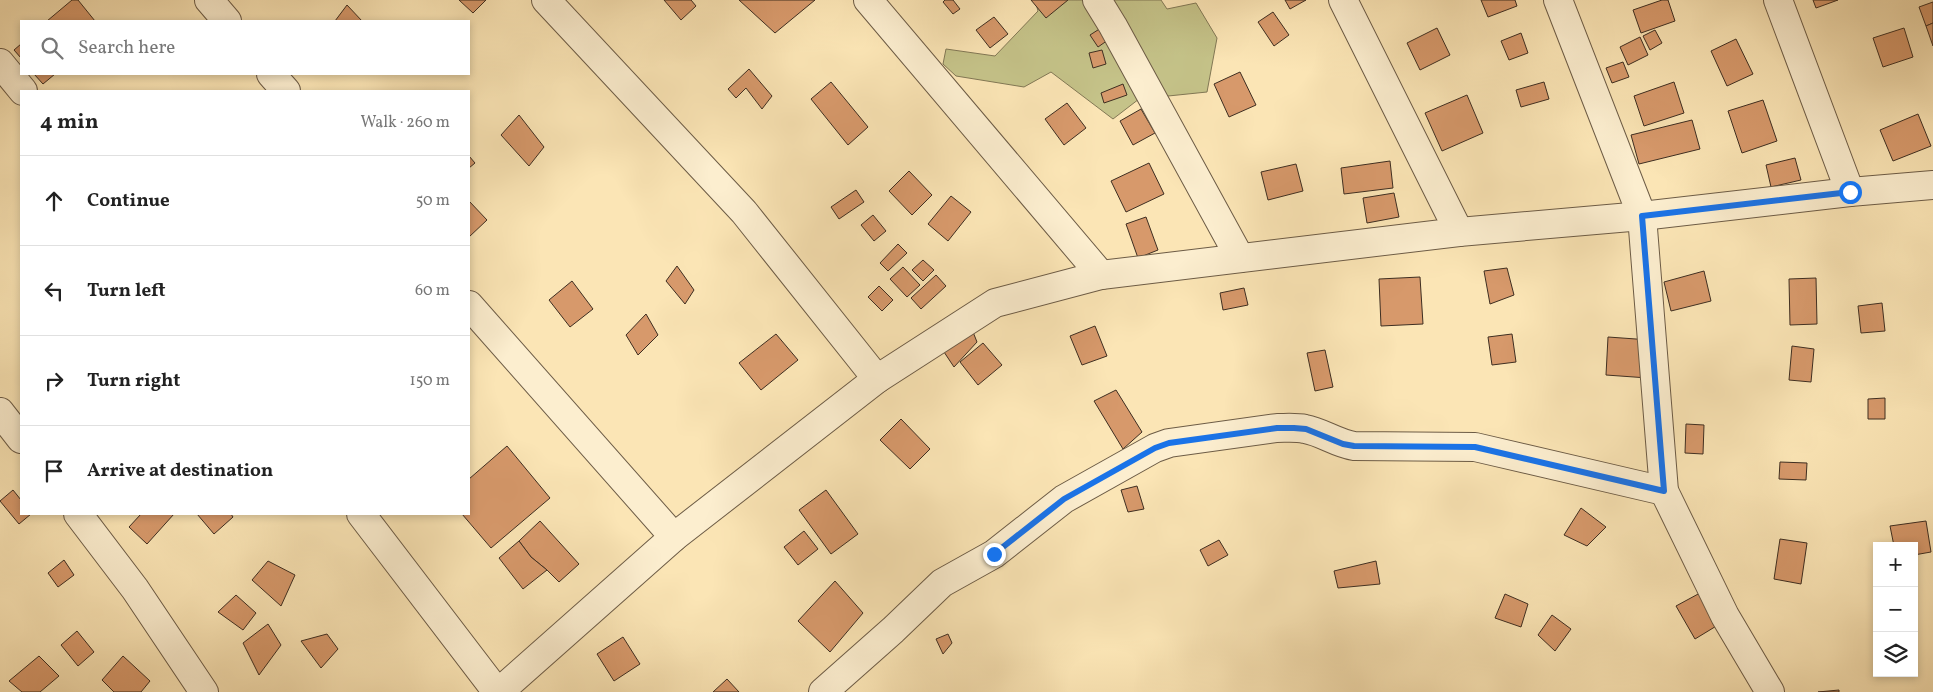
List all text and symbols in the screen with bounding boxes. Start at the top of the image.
search box [20,20,470,75]
icon: search [38,34,66,62]
text: Search here [78,35,175,61]
text: 4 min [40,108,99,137]
text: Walk · 260 m [360,112,450,134]
route start [1839,181,1862,204]
icon: ahead [40,187,68,215]
text: Continue [87,188,170,214]
text: 50 m [416,190,450,212]
icon: left [40,277,68,305]
text: Turn left [87,278,166,304]
text: 60 m [415,280,450,302]
icon: right [40,367,68,395]
text: Turn right [87,368,180,394]
text: 150 m [409,370,450,392]
icon: arrive [40,457,68,485]
text: Arrive at destination [87,458,273,484]
map controls [1873,542,1918,677]
button: + [1873,542,1918,587]
route end [983,543,1006,566]
button: − [1873,587,1918,632]
button: layers [1873,632,1918,677]

